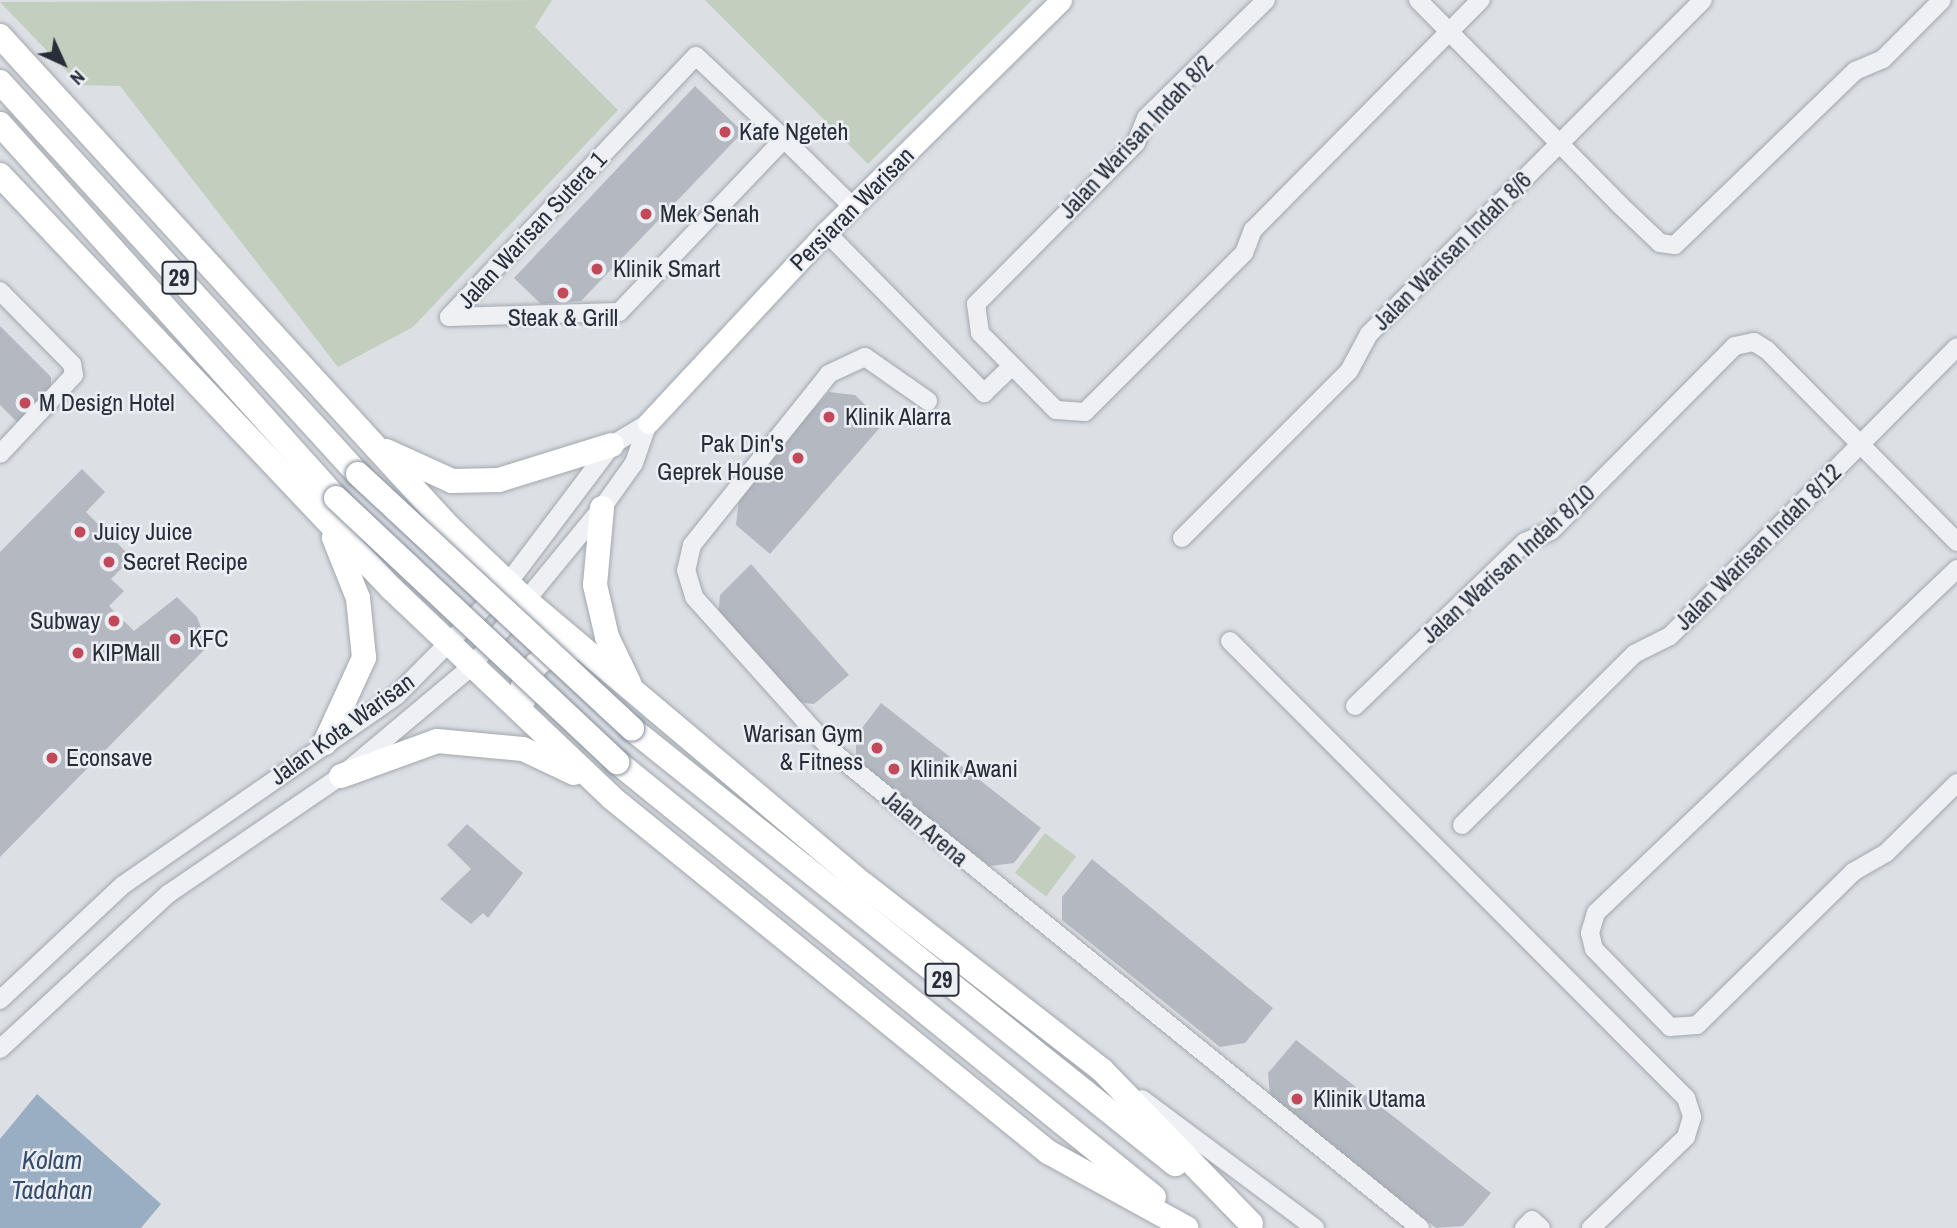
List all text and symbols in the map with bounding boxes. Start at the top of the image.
north arrow [28,28,98,98]
street label: Jalan Warisan Indah 8/2 [1053,49,1219,225]
text: N [65,65,91,91]
place label: Kafe Ngeteh [739,118,848,146]
marker: Kafe Ngeteh [717,124,733,140]
street label: Persiaran Warisan [784,141,920,277]
street label: Jalan Warisan Sutera 1 [452,145,612,315]
street label: Jalan Warisan Indah 8/6 [1367,166,1537,336]
place label: Mek Senah [660,200,760,228]
marker: Mek Senah [638,206,654,222]
place label: Klinik Smart [613,255,720,283]
road number: 29 [162,258,196,298]
marker: Klinik Smart [587,259,607,279]
marker: Steak & Grill [555,285,571,301]
place label: Steak & Grill [508,304,618,332]
place label: M Design Hotel [39,389,175,417]
marker: M Design Hotel [17,395,33,411]
place label: Klinik Alarra [845,403,952,431]
marker: Klinik Alarra [819,407,839,427]
place label: Pak Din's Geprek House [657,430,784,486]
marker: Pak Din's Geprek House [790,450,806,466]
street label: Jalan Warisan Indah 8/12 [1669,458,1847,636]
street label: Jalan Warisan Indah 8/10 [1415,479,1601,649]
place label: Juicy Juice [94,518,192,546]
marker: Juicy Juice [72,524,88,540]
place label: Secret Recipe [123,548,248,576]
marker: Secret Recipe [101,554,117,570]
place label: Subway [30,607,100,635]
marker: Subway [106,613,122,629]
place label: KFC [189,625,228,653]
marker: KFC [167,631,183,647]
place label: KIPMall [92,639,160,667]
marker: KIPMall [70,645,86,661]
street label: Jalan Kota Warisan [264,667,420,791]
place label: Warisan Gym & Fitness [743,720,863,776]
marker: Warisan Gym & Fitness [869,740,885,756]
place label: Econsave [66,744,152,772]
marker: Econsave [44,750,60,766]
place label: Klinik Awani [910,755,1019,783]
marker: Klinik Awani [884,759,904,779]
street label: Jalan Arena [876,783,974,873]
road number: 29 [925,960,960,1000]
place label: Klinik Utama [1313,1085,1426,1113]
marker: Klinik Utama [1287,1089,1307,1109]
water label: Kolam Tadahan [11,1144,93,1206]

